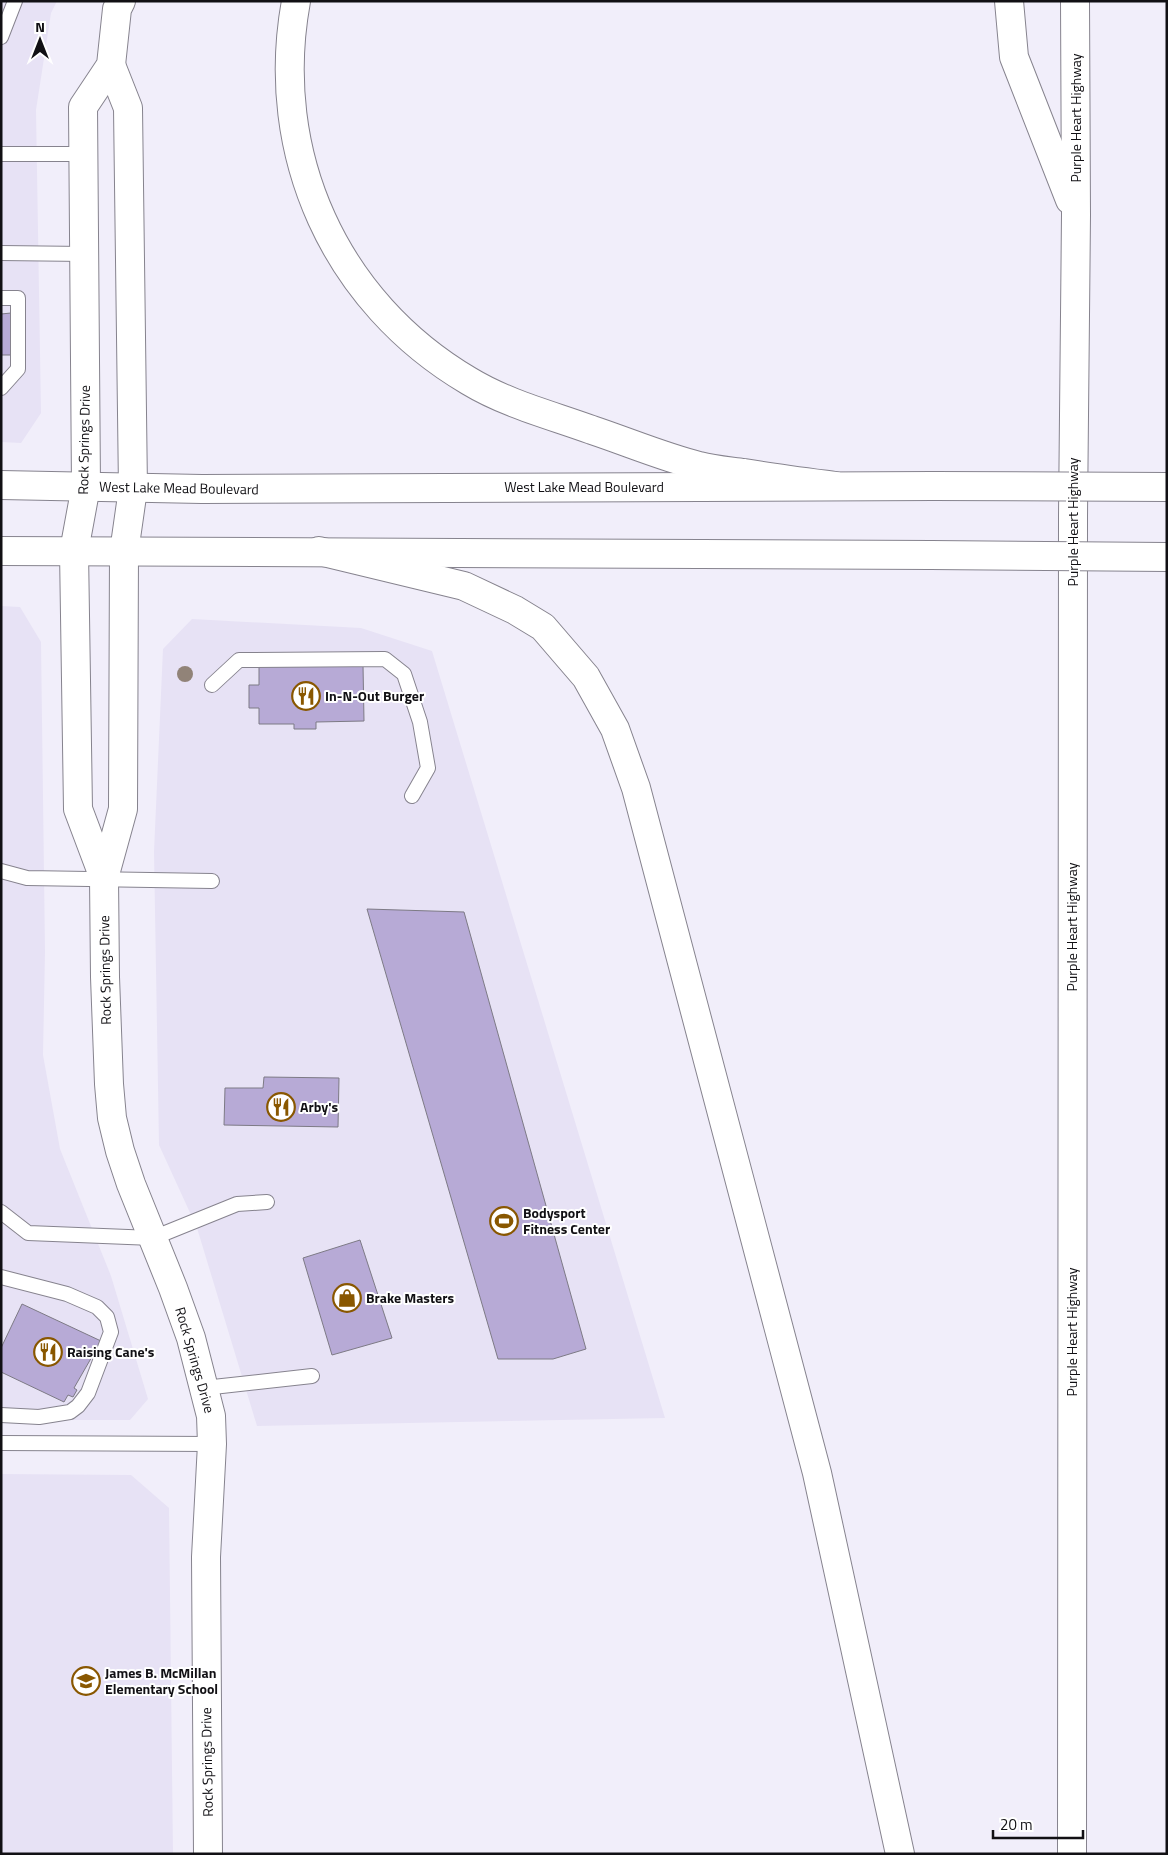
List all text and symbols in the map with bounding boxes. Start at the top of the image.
north arrow [15,15,65,65]
text: N [35,16,45,37]
street label: Purple Heart Highway [1065,53,1086,183]
street label: Rock Springs Drive [72,385,95,495]
street label: Purple Heart Highway [1062,457,1083,587]
street label: West Lake Mead Boulevard [99,476,259,499]
street label: West Lake Mead Boulevard [504,476,664,497]
restaurant icon: In-N-Out Burger [291,681,321,711]
place label: In-N-Out Burger [325,685,424,706]
street label: Purple Heart Highway [1061,862,1082,992]
street label: Rock Springs Drive [93,915,116,1025]
restaurant icon: Arby's [266,1092,296,1122]
place label: Arby's [300,1096,338,1117]
place label: Bodysport Fitness Center [523,1202,610,1239]
sports icon: Bodysport Fitness Center [489,1206,519,1236]
street label: Purple Heart Highway [1061,1267,1082,1397]
shop icon: Brake Masters [332,1283,362,1313]
place label: Brake Masters [366,1287,454,1308]
street label: Rock Springs Drive [170,1304,221,1415]
restaurant icon: Raising Cane's [33,1337,63,1367]
place label: Raising Cane's [67,1341,155,1362]
place label: James B. McMillan Elementary School [105,1662,218,1699]
school or university icon: James B. McMillan Elementary School [71,1666,101,1696]
street label: Rock Springs Drive [195,1707,218,1817]
scale bar [993,1808,1083,1840]
text: 20 m [1000,1813,1033,1836]

